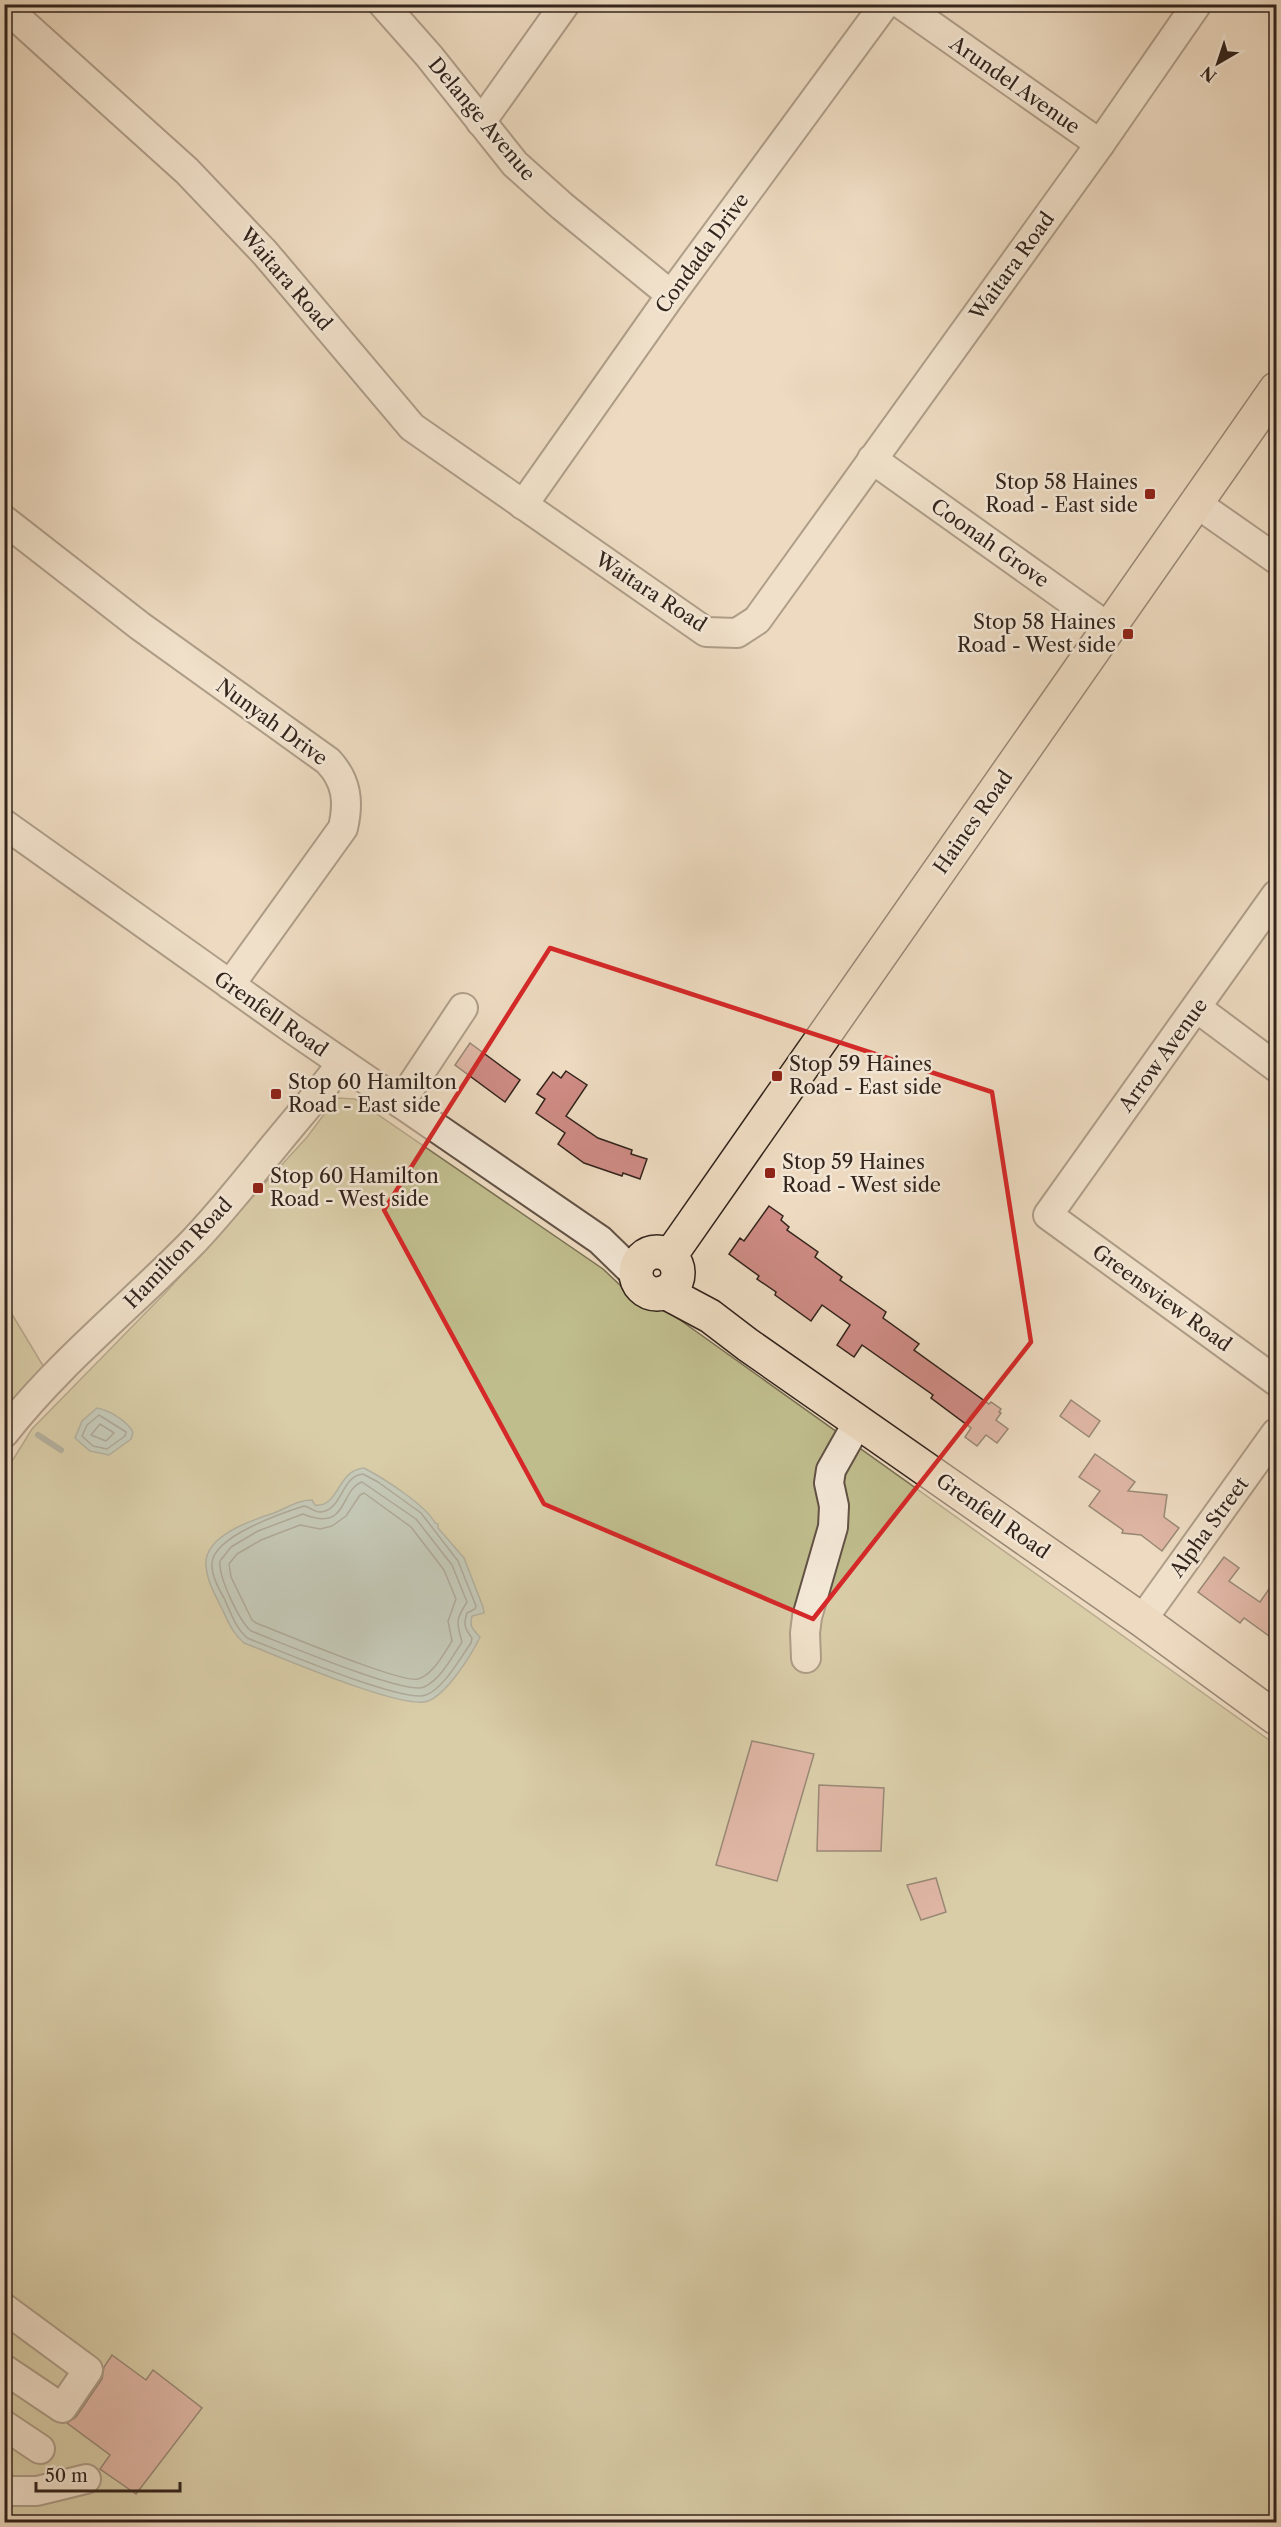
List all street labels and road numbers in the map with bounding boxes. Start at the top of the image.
street label: Arundel Avenue [945,31,1085,139]
street label: Delange Avenue [423,52,541,186]
street label: Condada Drive [650,188,754,318]
street label: Waitara Road [964,207,1059,326]
street label: Waitara Road [234,222,337,335]
street label: Coonah Grove [926,494,1054,592]
street label: Waitara Road [590,547,711,637]
street label: Nunyah Drive [212,674,332,770]
street label: Haines Road [929,766,1017,878]
street label: Grenfell Road [210,966,332,1062]
street label: Arrow Avenue [1113,993,1212,1117]
street label: Hamilton Road [119,1193,237,1313]
street label: Greensview Road [1088,1239,1236,1357]
street label: Grenfell Road [932,1468,1054,1564]
street label: Alpha Street [1164,1472,1253,1583]

